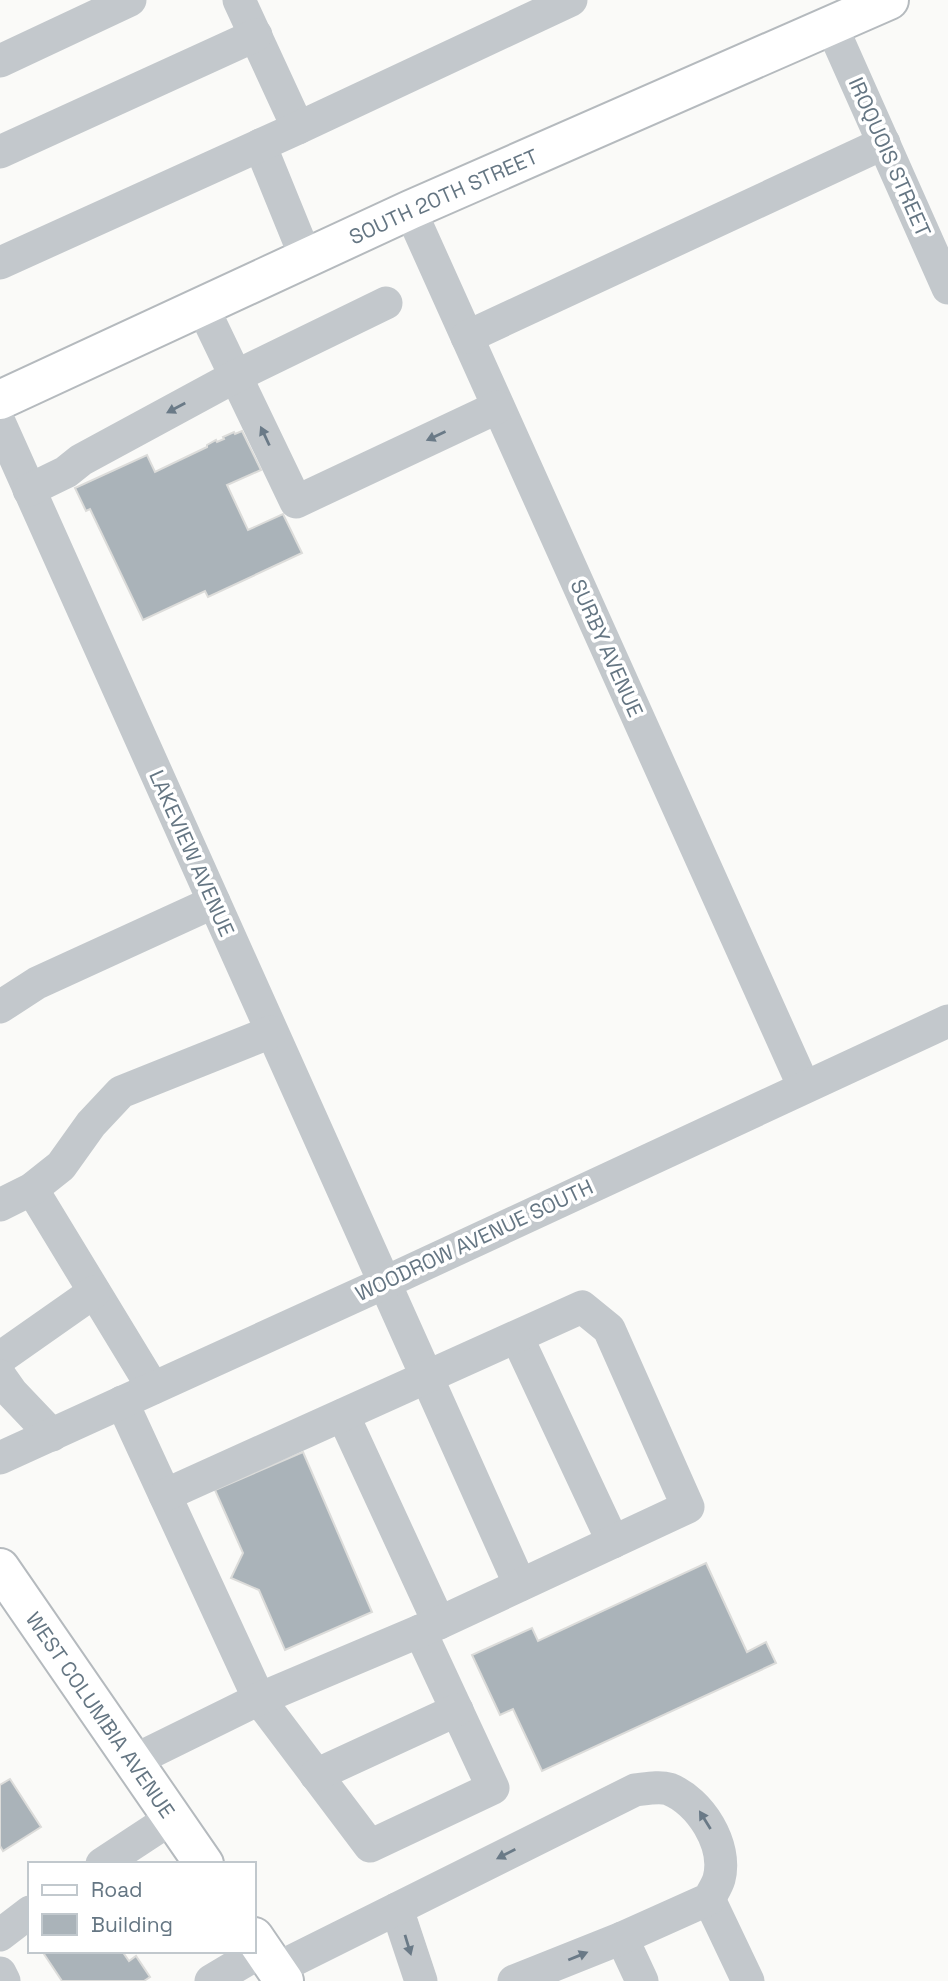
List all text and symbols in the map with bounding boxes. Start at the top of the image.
street label: IROQUOIS STREET [843,73,937,241]
street label: SOUTH 20TH STREET [345,142,542,250]
one-way arrow [167,402,186,414]
one-way arrow [259,426,271,446]
one-way arrow [426,431,447,442]
street label: SURBY AVENUE [565,575,649,721]
street label: LAKEVIEW AVENUE [143,766,241,940]
street label: WOODROW AVENUE SOUTH [351,1173,597,1307]
street label: WEST COLUMBIA AVENUE [21,1606,181,1823]
one-way arrow [698,1811,711,1830]
one-way arrow [496,1849,516,1860]
legend [28,1862,256,1953]
text: Road [91,1876,143,1903]
text: Building [91,1911,173,1938]
one-way arrow [403,1935,414,1956]
one-way arrow [567,1950,588,1961]

